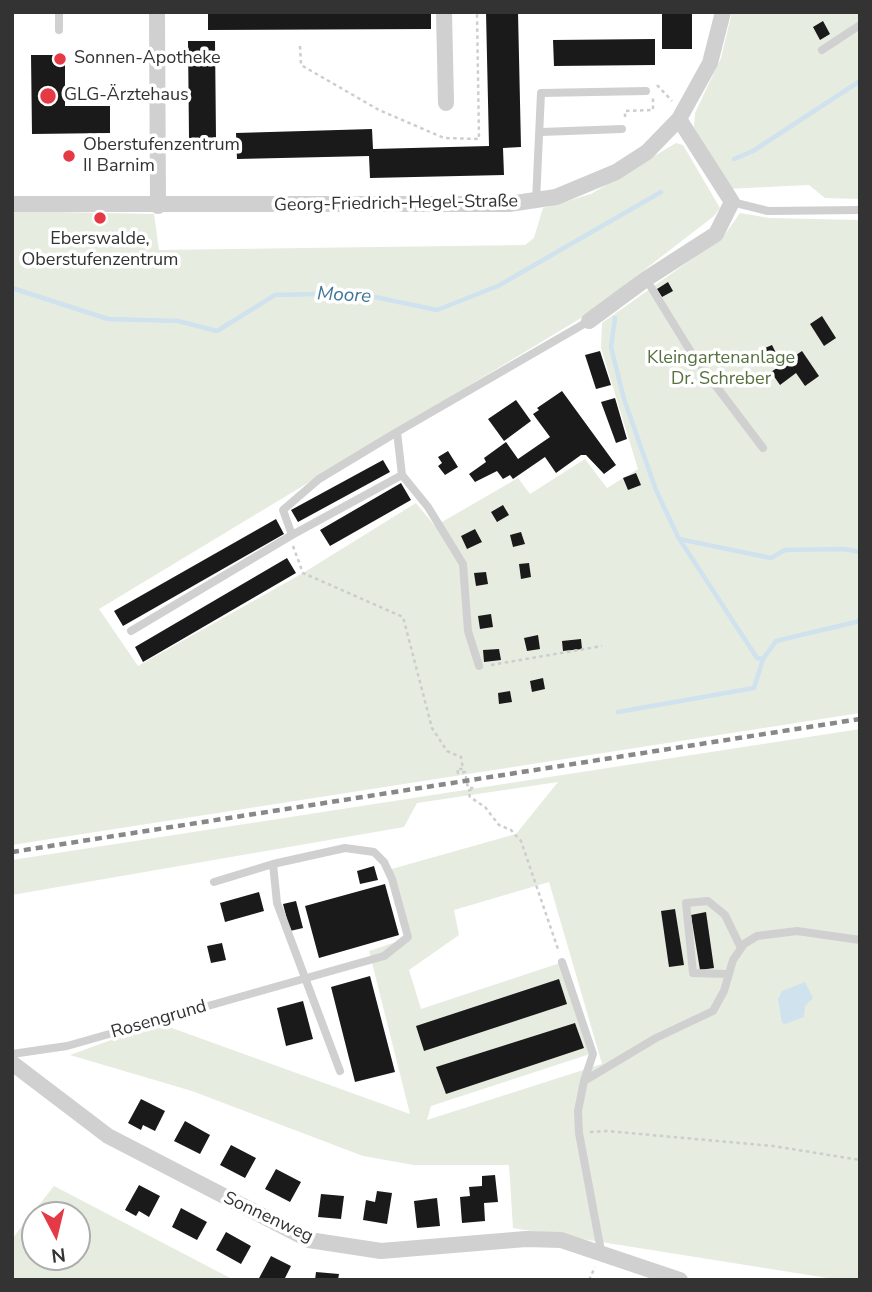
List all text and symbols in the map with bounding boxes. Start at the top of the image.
place label: Sonnen-Apotheke [74,48,221,70]
marker: Sonnen-Apotheke [52,51,68,67]
place label: GLG-Ärztehaus [64,85,189,107]
marker: GLG-Ärztehaus [38,86,58,106]
place label: Oberstufenzentrum II Barnim [83,135,240,178]
marker: Oberstufenzentrum II Barnim [61,148,77,164]
street label: Georg-Friedrich-Hegel-Straße [274,191,518,217]
marker: Eberswalde, Oberstufenzentrum [92,210,108,226]
place label: Eberswalde, Oberstufenzentrum [22,229,178,272]
water label: Moore [316,283,372,309]
park label: Kleingartenanlage Dr. Schreber [647,348,795,390]
street label: Rosengrund [109,996,209,1044]
street label: Sonnenweg [220,1188,316,1248]
north arrow [21,1201,91,1271]
text: N [50,1241,67,1269]

